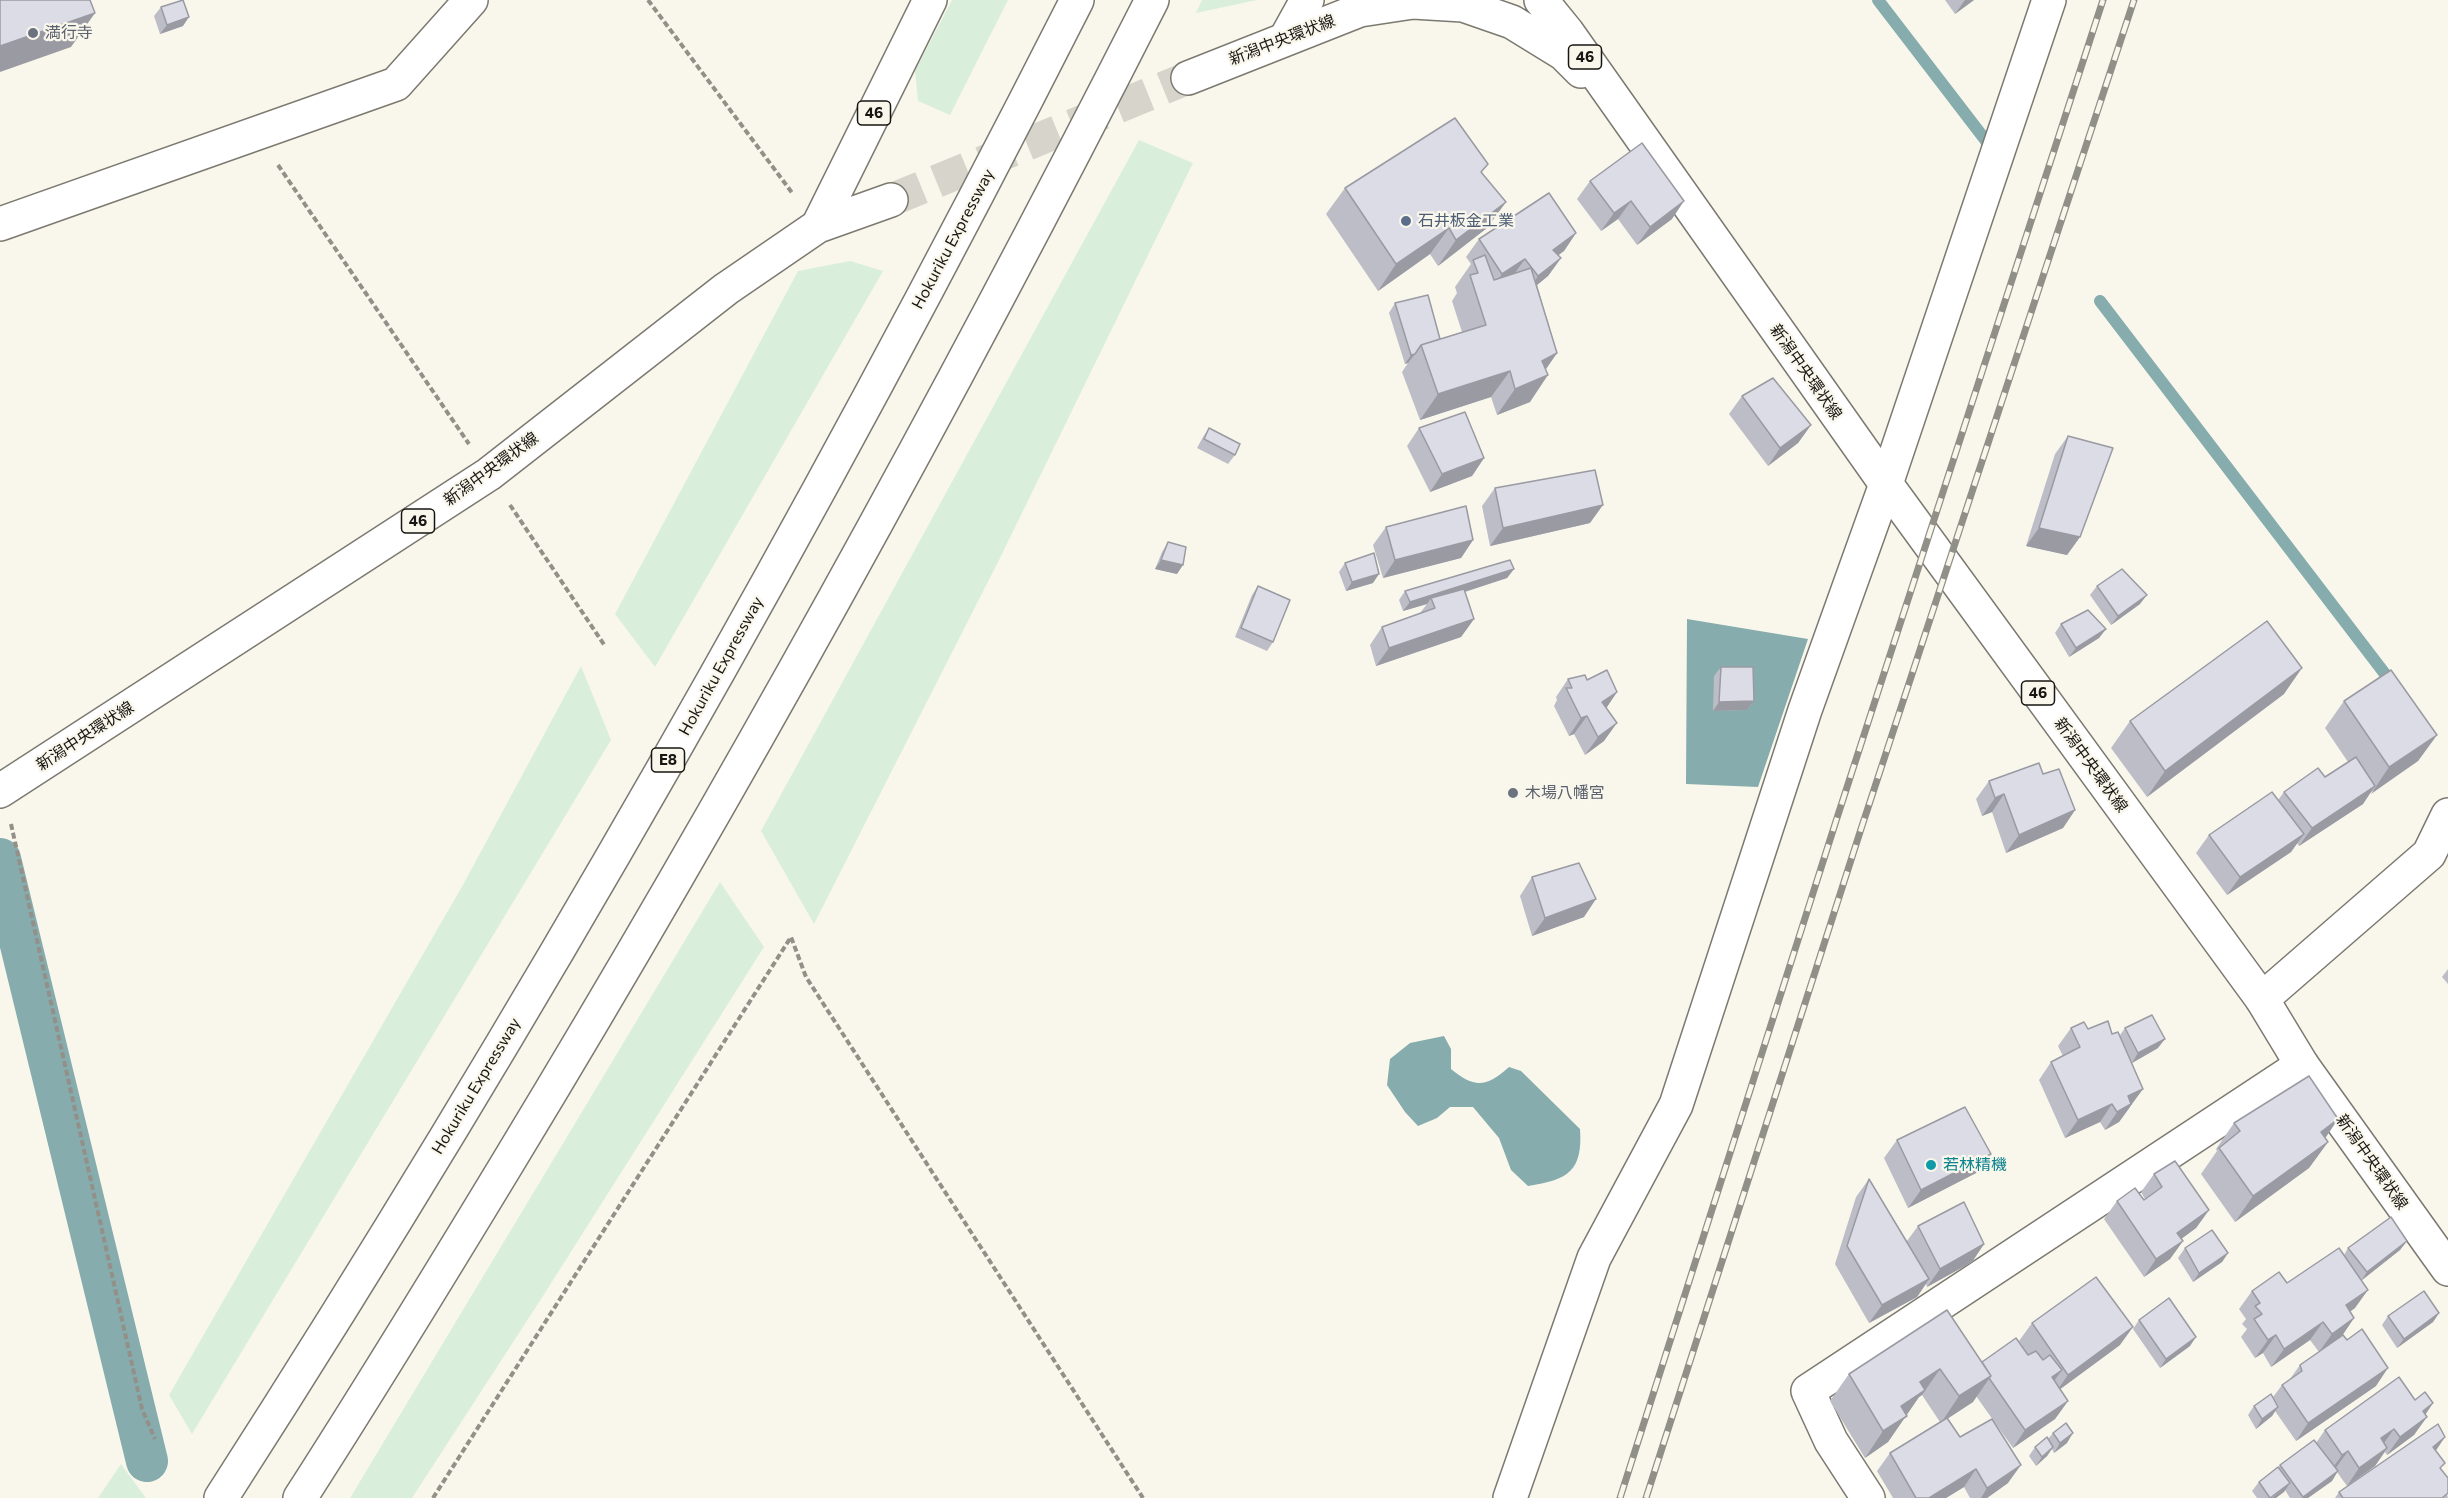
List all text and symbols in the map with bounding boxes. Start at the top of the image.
street label: 新潟中央環状線 [1226,11,1338,69]
place label: 満行寺 [45,23,93,43]
marker: 満行寺 [26,26,40,40]
road number: 46 [1568,45,1602,69]
road number: 46 [858,101,890,125]
street label: Hokuriku Expressway [908,166,998,312]
place label: 石井板金工業 [1418,211,1514,231]
marker: 石井板金工業 [1399,214,1413,228]
street label: 新潟中央環状線 [1766,321,1846,423]
street label: 新潟中央環状線 [440,428,542,510]
road number: 46 [402,509,434,533]
street label: Hokuriku Expressway [675,593,767,739]
road number: 46 [2022,681,2054,705]
street label: 新潟中央環状線 [33,697,137,775]
street label: 新潟中央環状線 [2050,714,2132,816]
road number: E8 [652,748,684,772]
place label: 木場八幡宮 [1525,783,1605,803]
marker: 木場八幡宮 [1506,786,1520,800]
street label: Hokuriku Expressway [428,1014,524,1158]
street label: 新潟中央環状線 [2332,1111,2412,1213]
place label: 若林精機 [1943,1155,2007,1175]
marker: 若林精機 [1924,1158,1938,1172]

